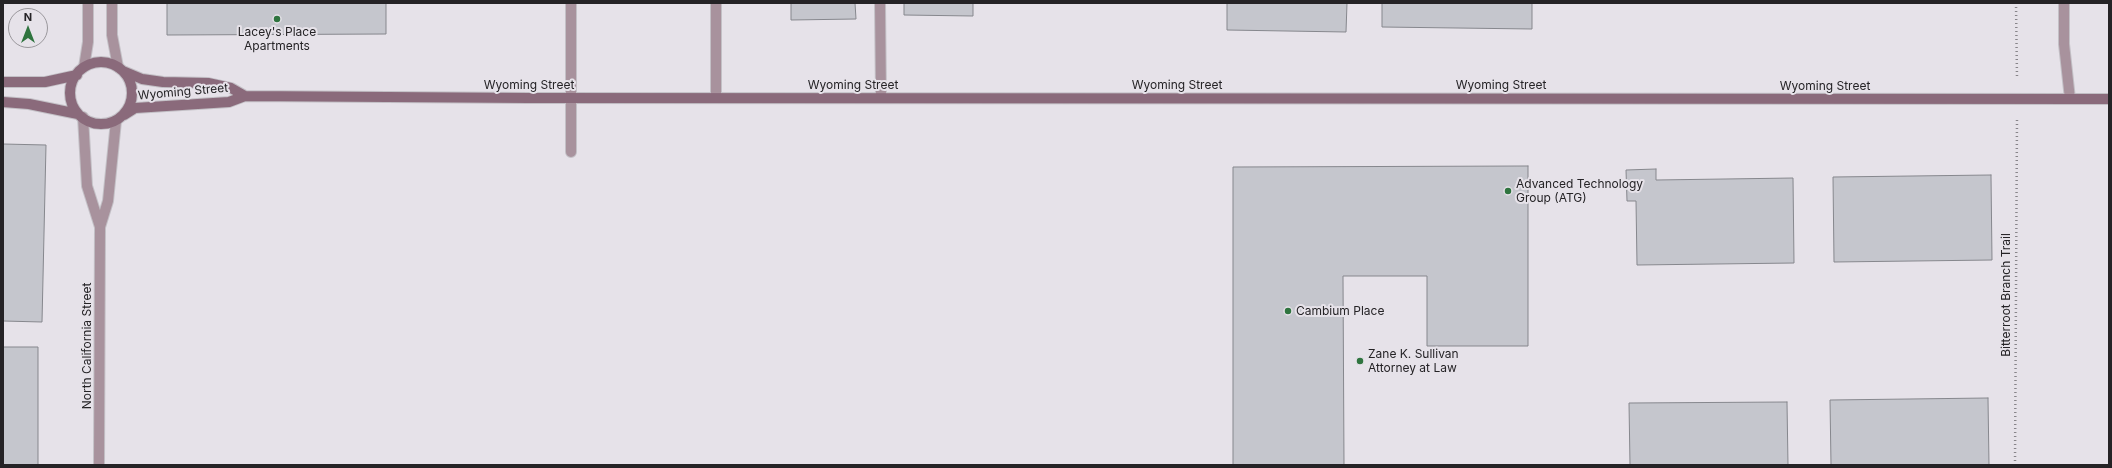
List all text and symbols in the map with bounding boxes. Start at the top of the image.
north arrow [8,8,48,48]
text: N [24,10,32,24]
marker: Lacey's Place Apartments [272,14,282,24]
place label: Lacey's Place Apartments [238,25,316,53]
street label: Wyoming Street [484,78,574,92]
street label: Wyoming Street [808,78,898,92]
street label: Wyoming Street [1132,78,1222,92]
street label: Wyoming Street [1456,78,1546,92]
street label: Wyoming Street [1780,79,1870,93]
street label: Wyoming Street [137,81,229,103]
place label: Advanced Technology Group (ATG) [1516,177,1643,205]
marker: Advanced Technology Group (ATG) [1503,186,1513,196]
street label: Bitterroot Branch Trail [1999,233,2013,357]
street label: North California Street [80,283,94,409]
place label: Cambium Place [1296,304,1384,318]
marker: Cambium Place [1283,306,1293,316]
place label: Zane K. Sullivan Attorney at Law [1368,347,1459,375]
marker: Zane K. Sullivan Attorney at Law [1355,356,1365,366]

